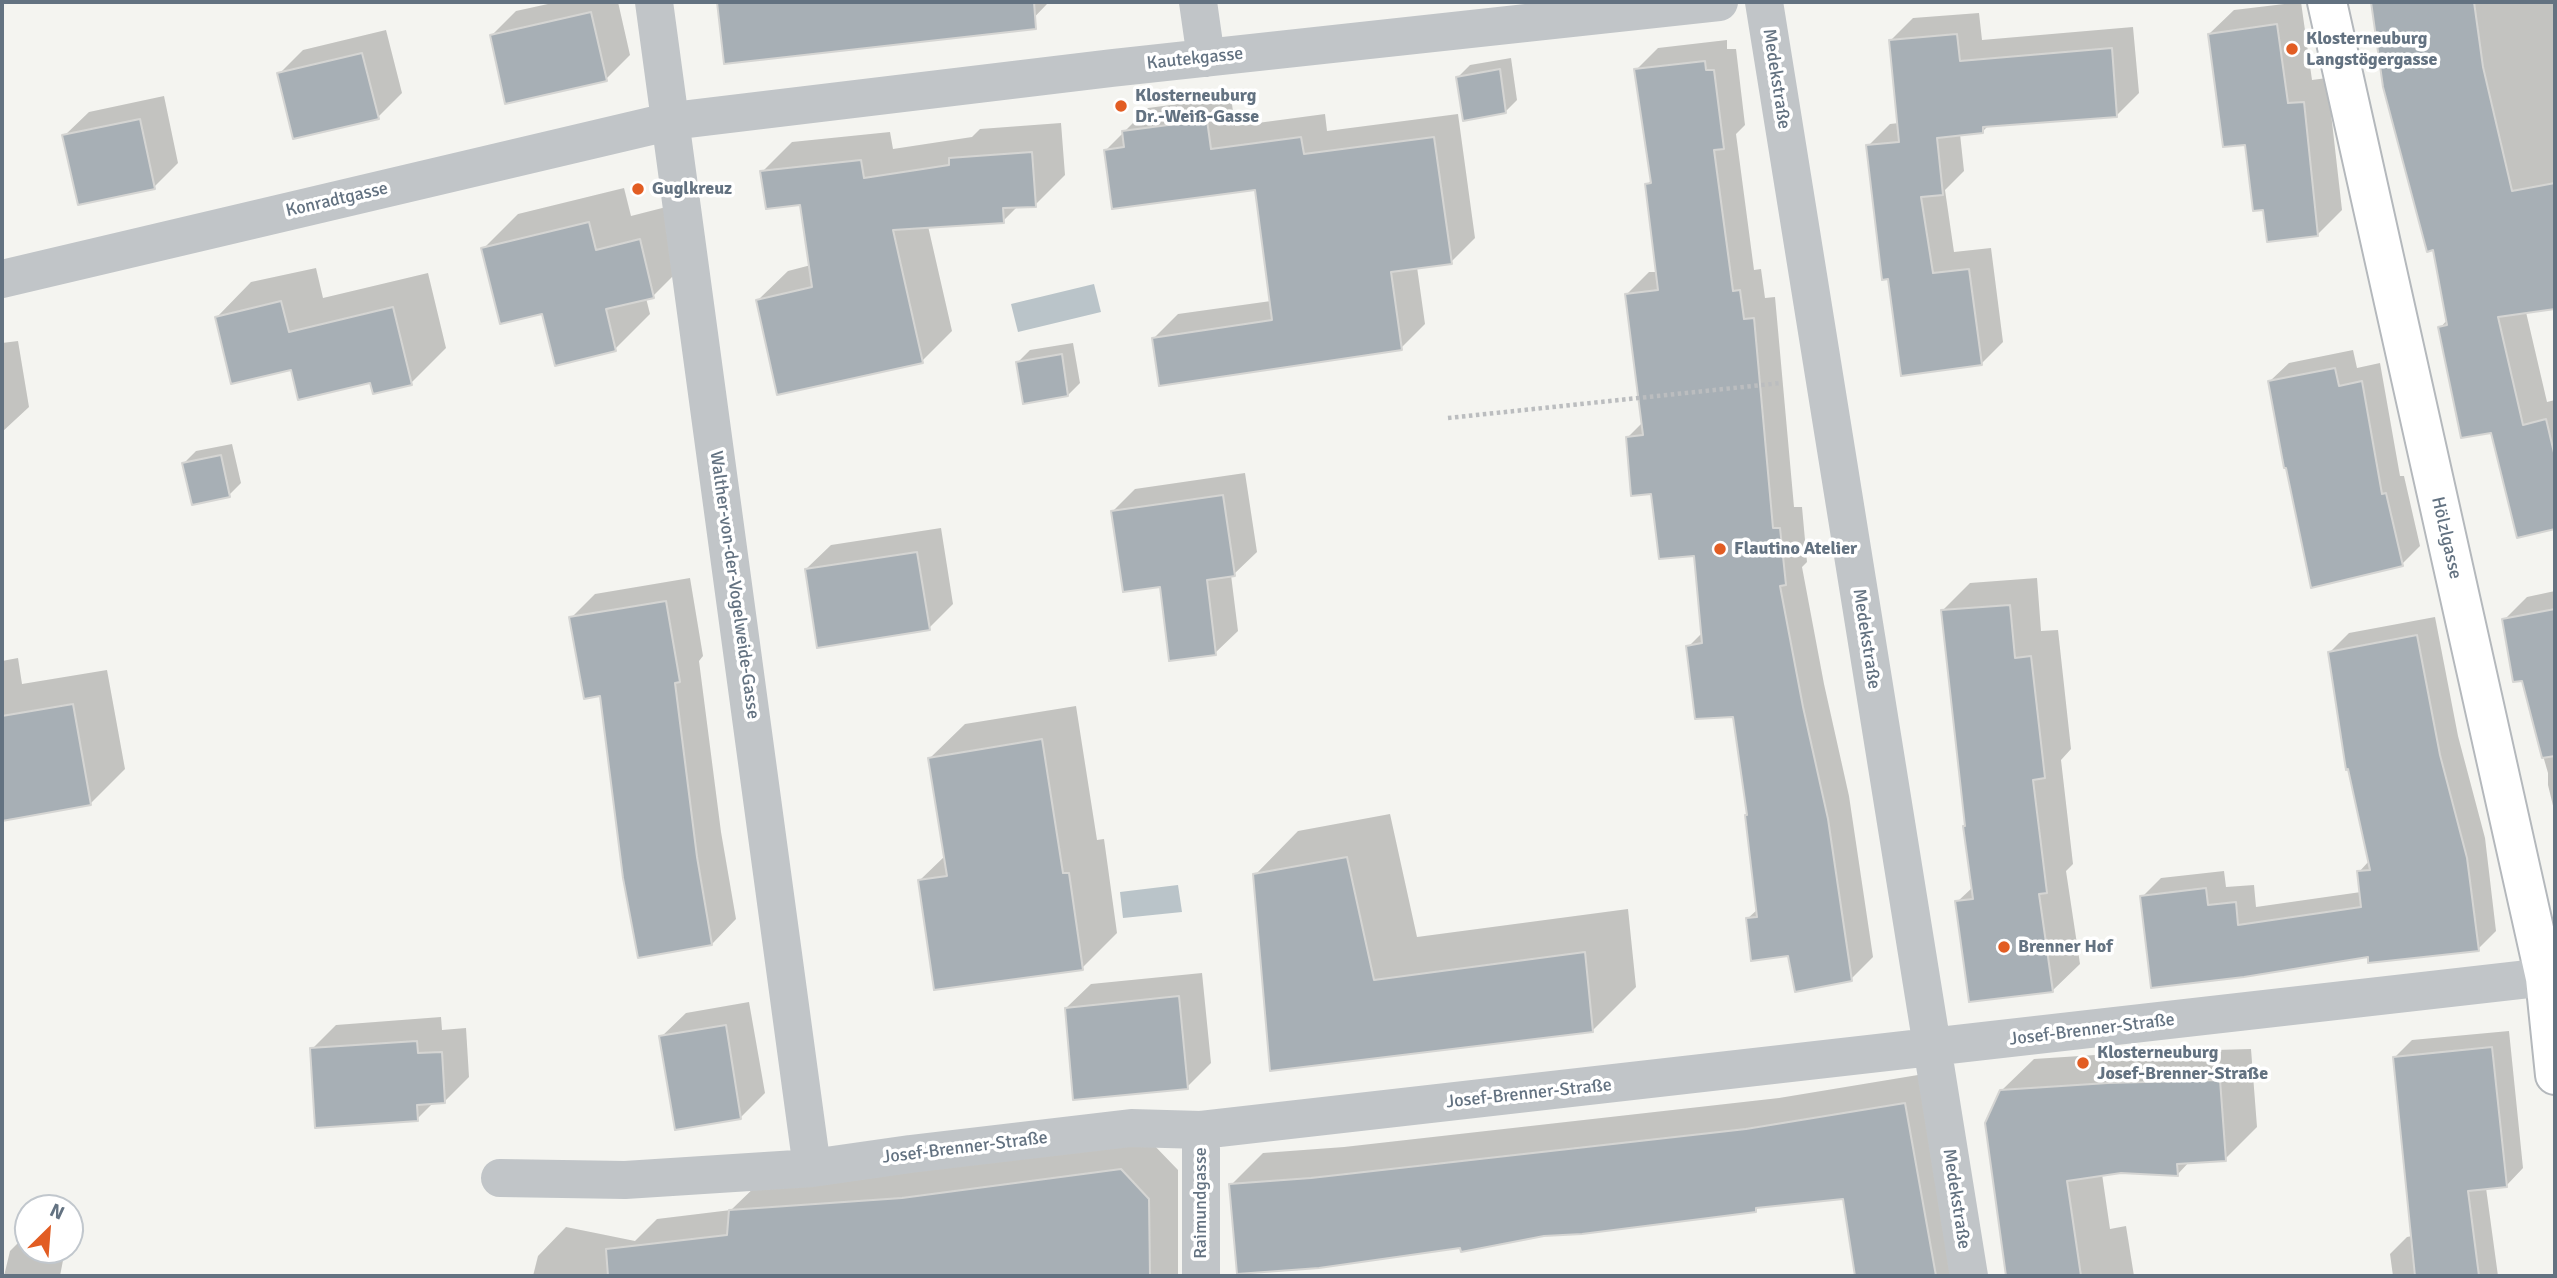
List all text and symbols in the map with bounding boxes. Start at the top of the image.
street label: Medekstraße [1757,27,1795,131]
place label: Klosterneuburg Langstögergasse [2306,28,2437,70]
marker: Klosterneuburg Langstögergasse [2284,41,2300,57]
street label: Kautekgasse [1146,43,1244,75]
place label: Klosterneuburg Dr.-Weiß-Gasse [1135,85,1259,128]
marker: Klosterneuburg Dr.-Weiß-Gasse [1113,98,1129,114]
street label: Konradtgasse [284,178,390,222]
place label: Guglkreuz [652,178,732,200]
marker: Guglkreuz [630,181,646,197]
street label: Walther-von-der-Vogelweide-Gasse [704,450,764,720]
street label: Hölzlgasse [2426,495,2466,581]
place label: Flautino Atelier [1734,538,1857,560]
marker: Flautino Atelier [1712,541,1728,557]
street label: Medekstraße [1847,587,1885,691]
place label: Brenner Hof [2018,936,2113,958]
marker: Brenner Hof [1996,939,2012,955]
street label: Josef-Brenner-Straße [2008,1009,2176,1051]
place label: Klosterneuburg Josef-Brenner-Straße [2097,1042,2268,1084]
marker: Klosterneuburg Josef-Brenner-Straße [2075,1055,2091,1071]
street label: Josef-Brenner-Straße [1445,1075,1613,1113]
street label: Josef-Brenner-Straße [881,1127,1049,1169]
street label: Raimundgasse [1190,1147,1212,1259]
street label: Medekstraße [1937,1147,1975,1251]
north arrow [14,1194,84,1264]
text: N [46,1198,68,1225]

